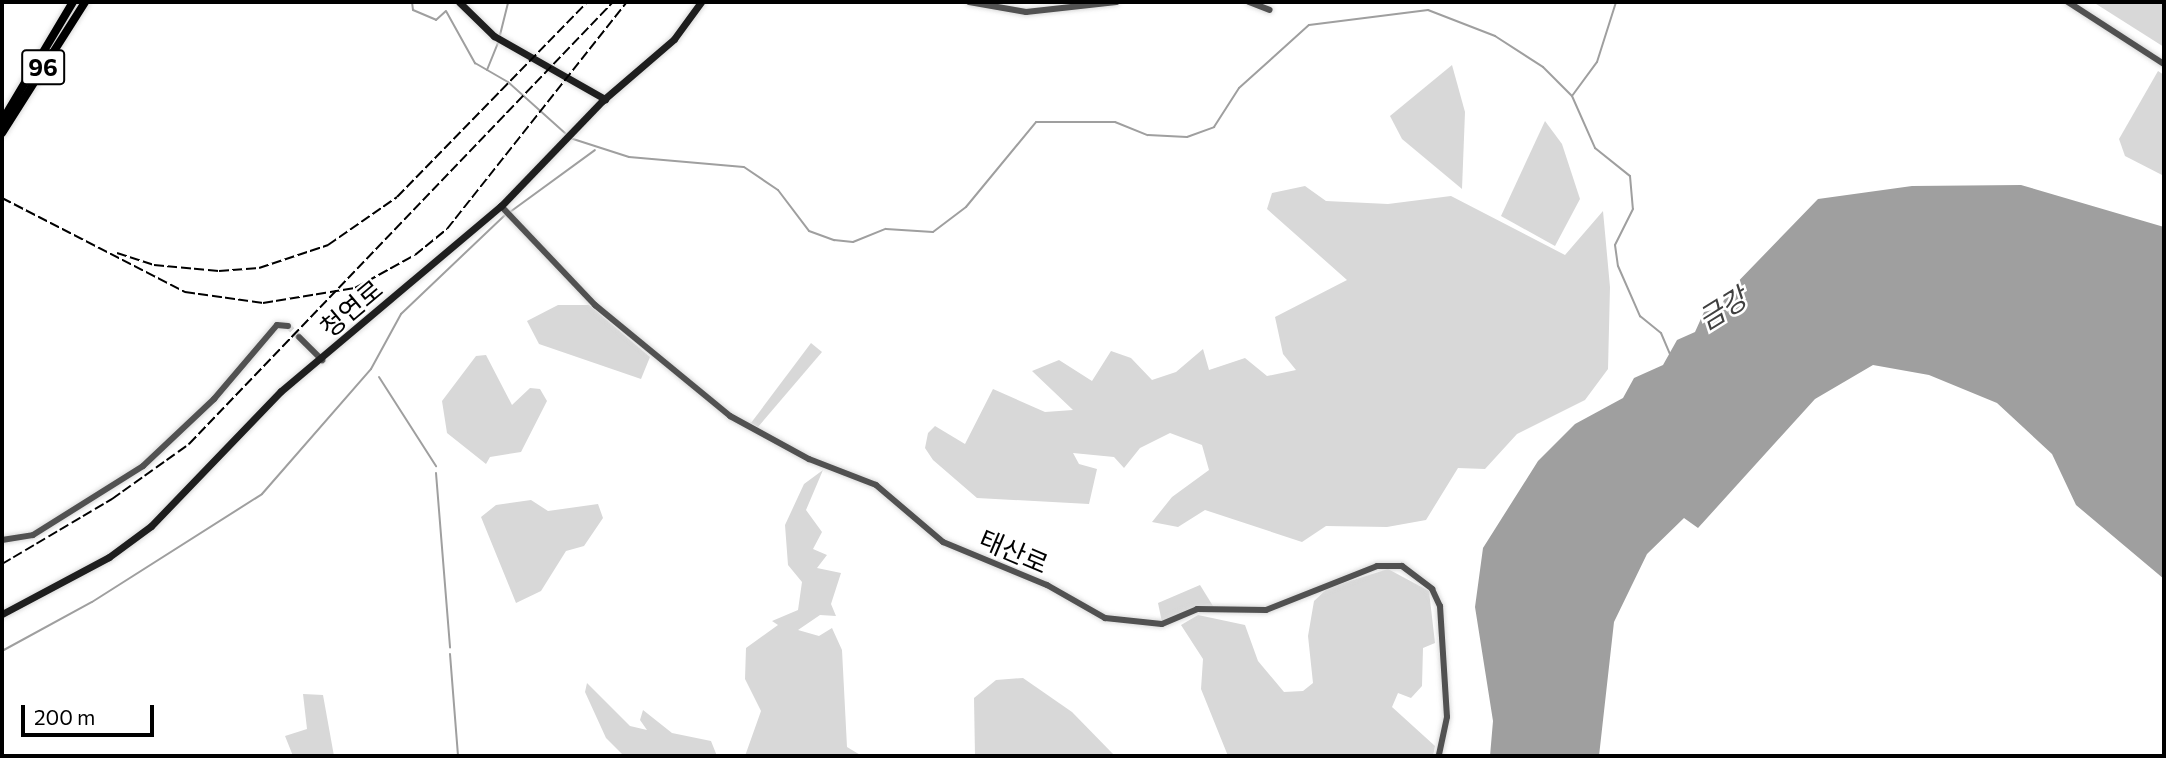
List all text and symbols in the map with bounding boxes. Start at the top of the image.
road number: 96 [20,46,66,88]
street label: 청연로 [313,273,389,343]
water label: 금강 [1691,280,1753,336]
street label: 태산로 [975,523,1053,579]
scale bar [24,692,158,736]
text: 200 m [34,704,95,729]

